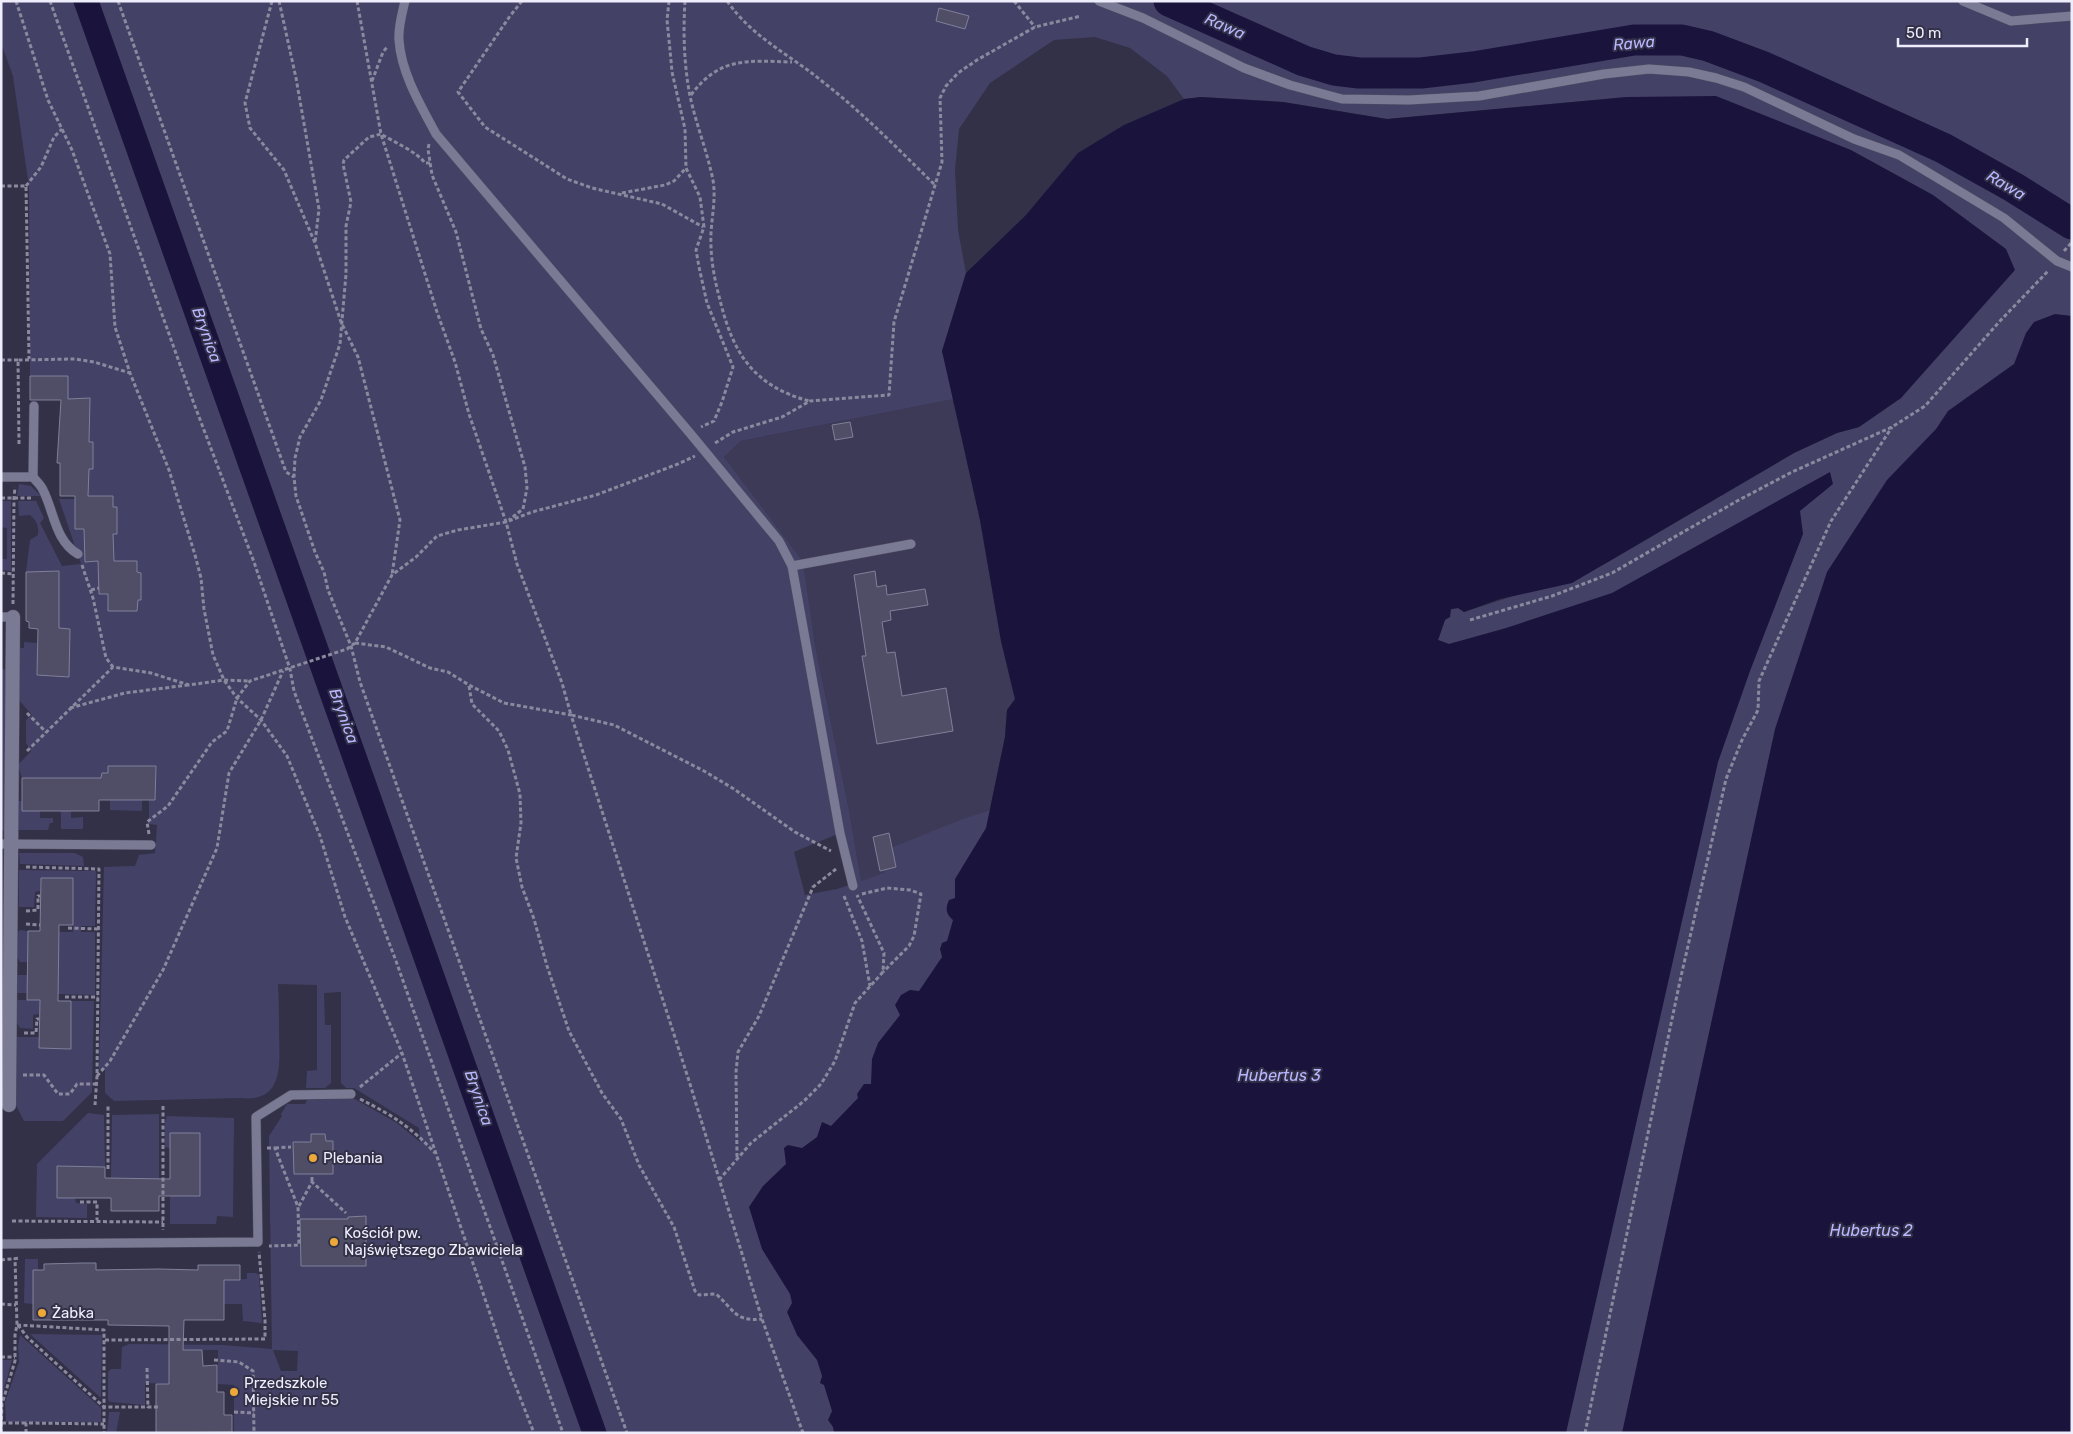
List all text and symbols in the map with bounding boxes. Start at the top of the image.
water label: Rawa [1202,9,1248,43]
scale bar [1898,15,2027,47]
text: 50 m [1906,24,1941,42]
water label: Rawa [1612,32,1656,54]
water label: Rawa [1983,166,2029,204]
water label: Brynica [188,305,226,365]
water label: Brynica [325,686,363,746]
water label: Hubertus 3 [1237,1066,1321,1085]
water label: Brynica [461,1068,497,1128]
place label: Plebania [323,1149,383,1167]
marker: Plebania [307,1152,319,1164]
water label: Hubertus 2 [1830,1221,1913,1240]
place label: Kościół pw. Najświętszego Zbawiciela [344,1224,523,1259]
marker: Kościół pw. Najświętszego Zbawiciela [328,1236,340,1248]
place label: Żabka [52,1304,94,1322]
marker: Żabka [36,1307,48,1319]
place label: Przedszkole Miejskie nr 55 [244,1374,339,1409]
marker: Przedszkole Miejskie nr 55 [228,1386,240,1398]

